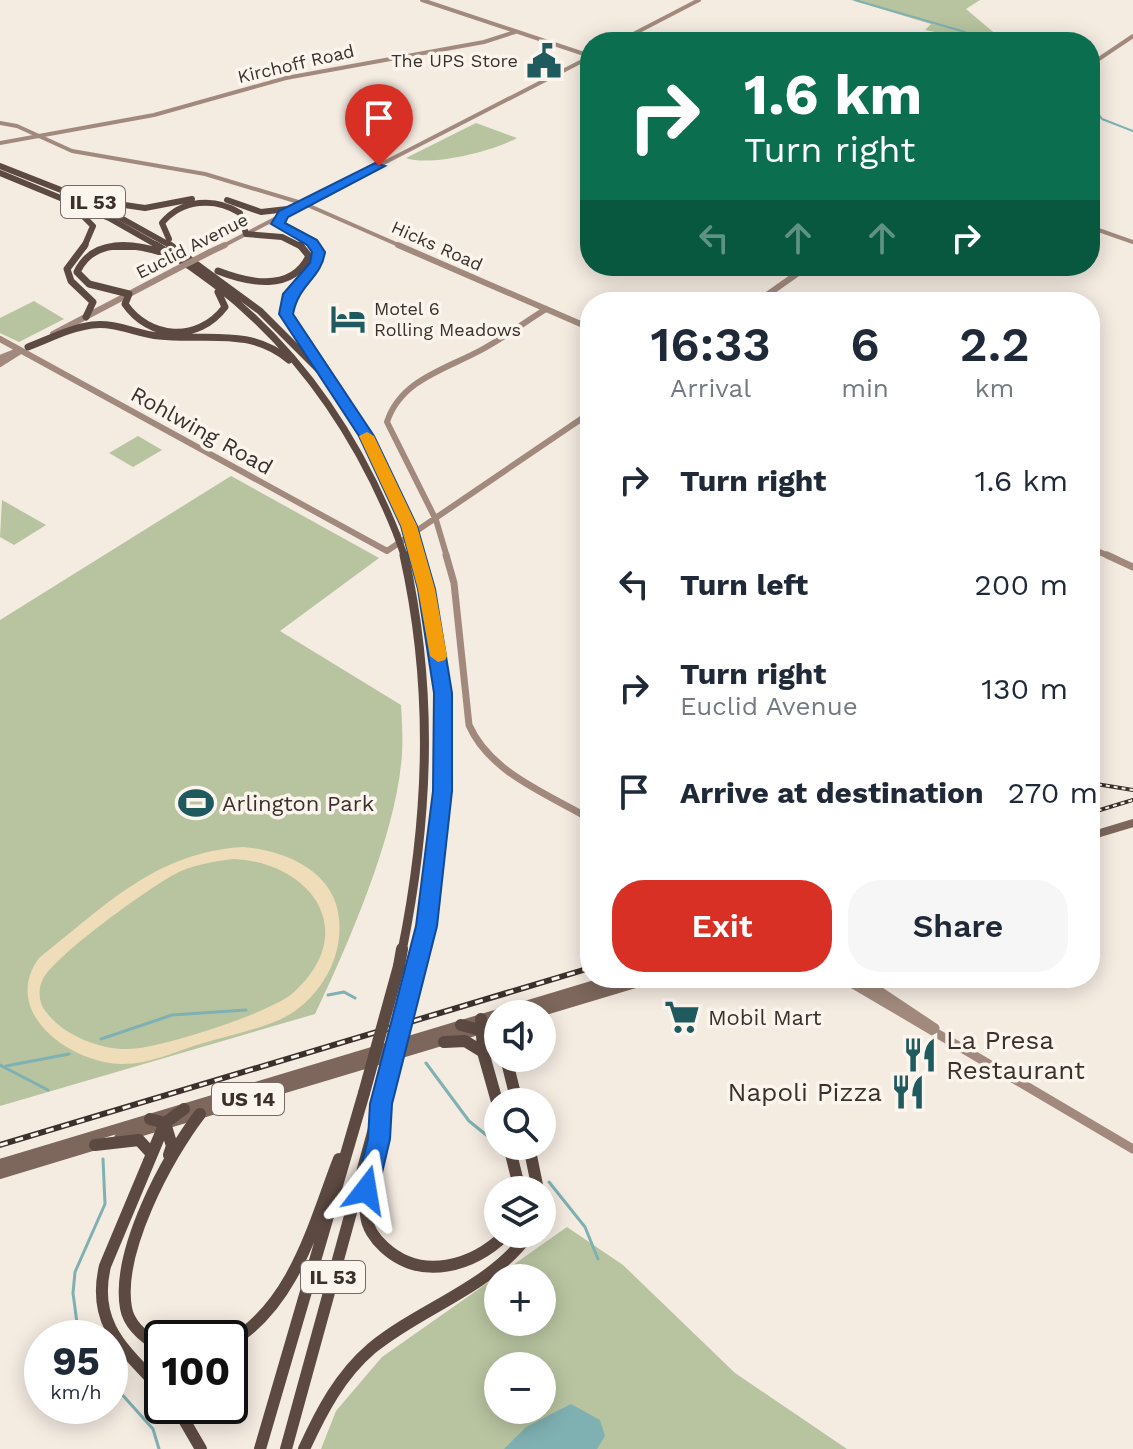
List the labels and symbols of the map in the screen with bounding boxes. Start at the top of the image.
street label: Kirchoff Road [236,40,356,87]
public building icon: The UPS Store [525,42,563,80]
place label: The UPS Store [391,50,518,71]
pin [345,84,413,166]
road number: IL 53 [61,186,125,218]
street label: Euclid Avenue [132,208,251,283]
street label: Hicks Road [388,216,486,275]
place label: Motel 6 Rolling Meadows [374,298,521,340]
hotel icon: Motel 6 Rolling Meadows [329,300,367,338]
street label: Rohlwing Road [127,381,277,480]
sports icon: Arlington Park [177,784,215,822]
place label: Arlington Park [222,791,374,816]
supermarket icon: Mobil Mart [663,998,701,1036]
place label: Mobil Mart [708,1005,822,1030]
place label: La Presa Restaurant [946,1025,1085,1085]
restaurant icon: La Presa Restaurant [901,1036,939,1074]
restaurant icon: Napoli Pizza [889,1073,927,1111]
place label: Napoli Pizza [727,1077,882,1107]
road number: US 14 [212,1083,284,1115]
position arrow [324,1148,408,1232]
road number: IL 53 [301,1261,365,1293]
speed limit sign: 100 [144,1320,248,1424]

